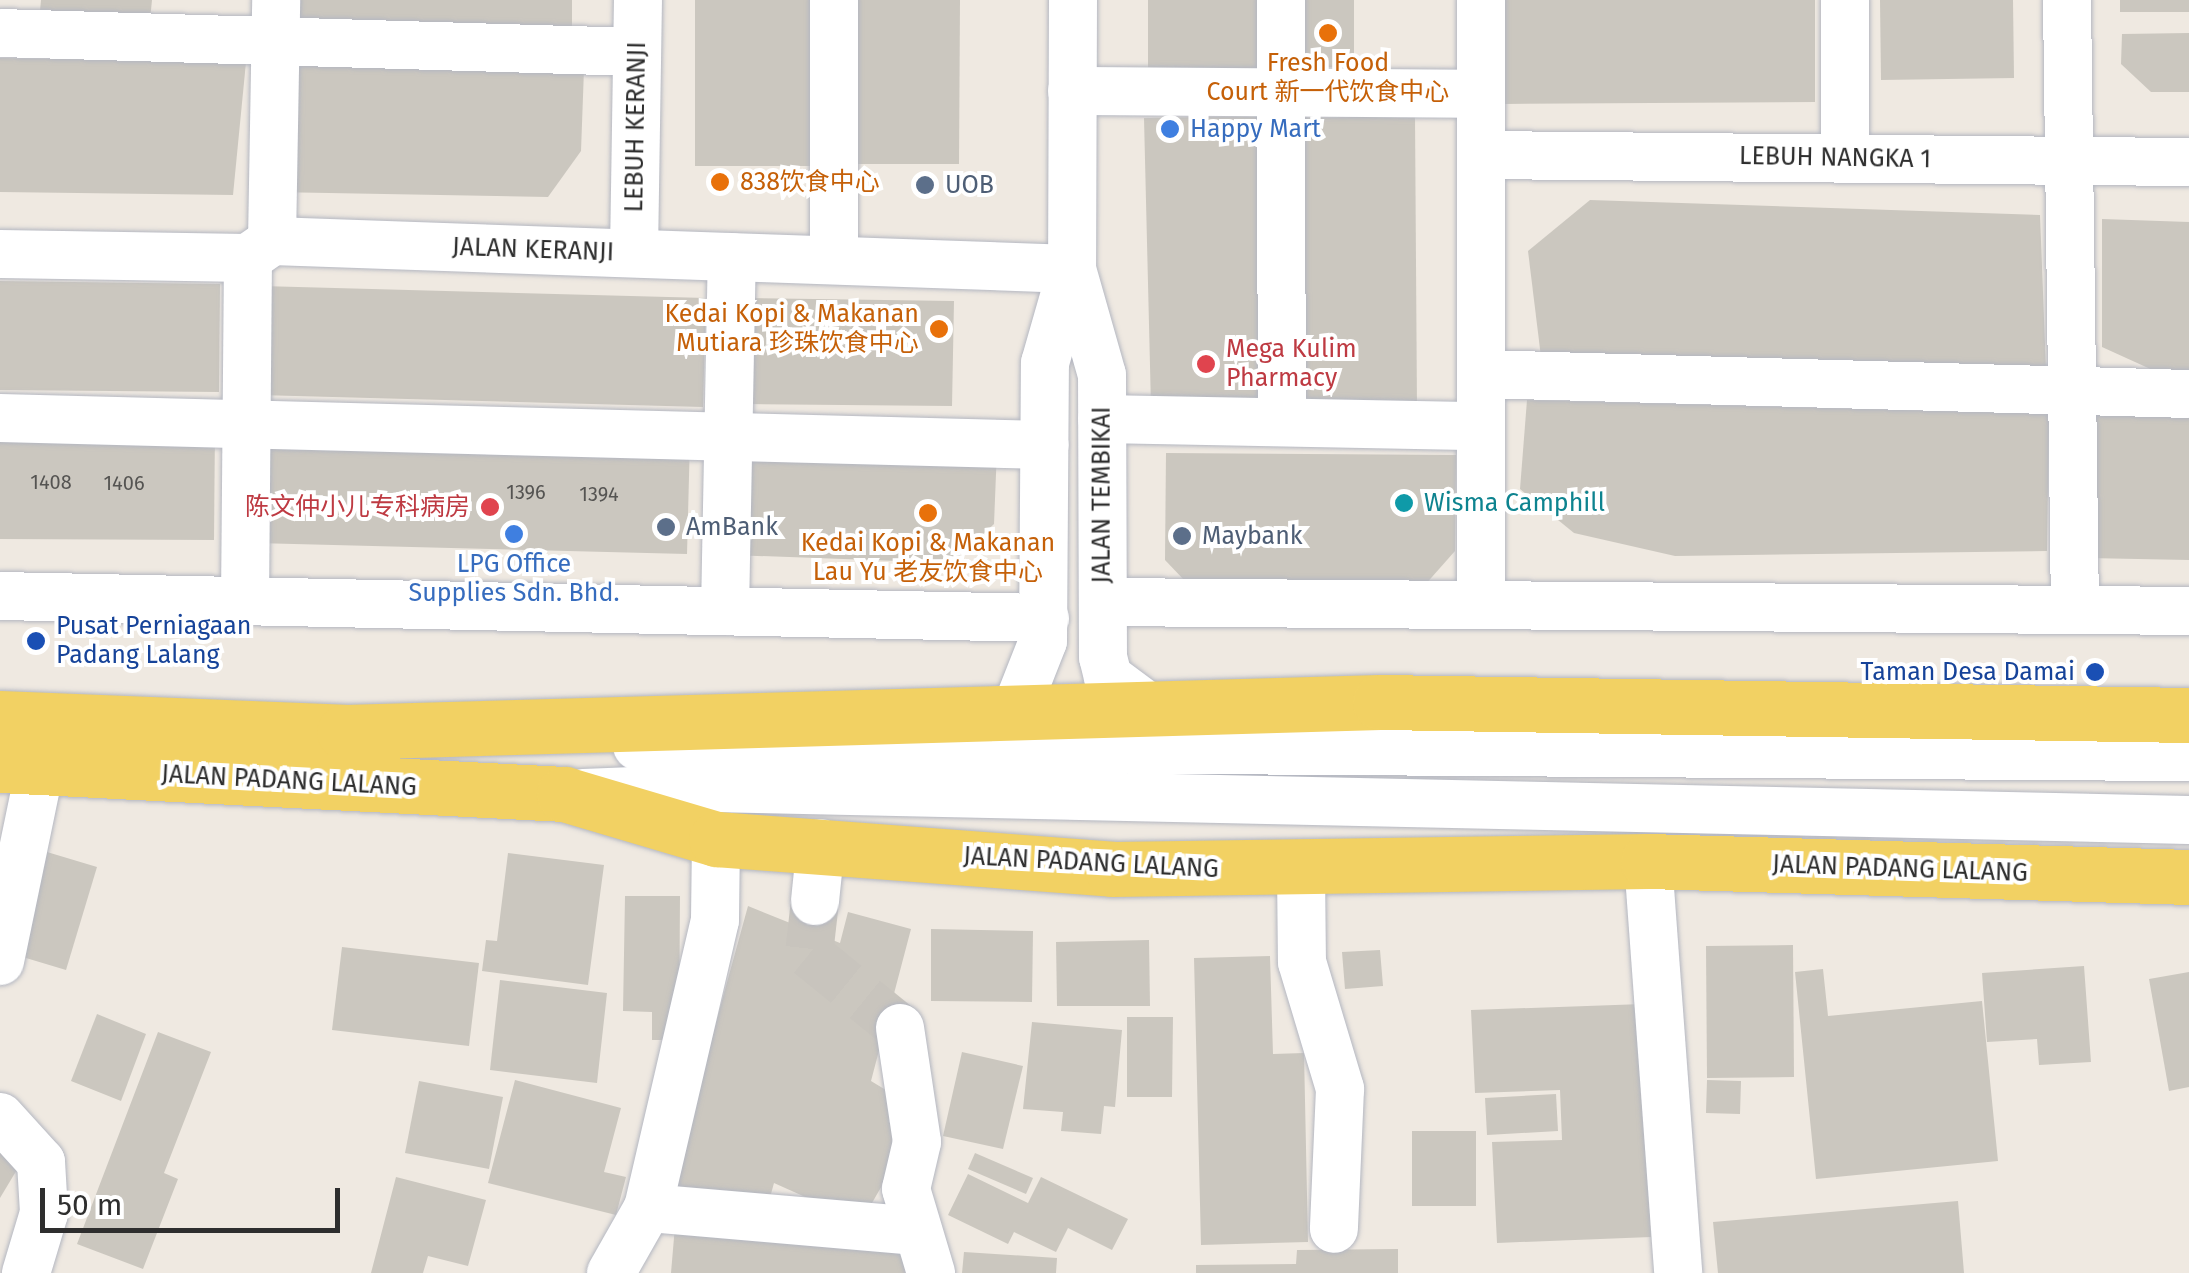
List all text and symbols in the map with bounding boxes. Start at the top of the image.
marker: Fresh Food Court 新一代饮食中心 [1317,22,1339,44]
street label: LEBUH KERANJI [620,41,652,213]
place label: Fresh Food Court 新一代饮食中心 [1207,49,1449,108]
place label: Happy Mart [1190,114,1321,144]
marker: Happy Mart [1159,118,1181,140]
street label: LEBUH NANGKA 1 [1739,141,1931,175]
place label: 838饮食中心 [740,167,880,197]
place label: UOB [945,170,994,200]
marker: 838饮食中心 [709,171,731,193]
marker: UOB [914,174,936,196]
street label: JALAN KERANJI [452,232,614,268]
place label: Kedai Kopi & Makanan Mutiara 珍珠饮食中心 [664,300,919,359]
marker: Kedai Kopi & Makanan Mutiara 珍珠饮食中心 [928,318,950,340]
place label: Mega Kulim Pharmacy [1226,335,1357,394]
marker: Mega Kulim Pharmacy [1195,353,1217,375]
street label: JALAN TEMBIKAI [1087,406,1117,584]
house number: 1408 [30,470,72,494]
house number: 1406 [103,471,145,495]
house number: 1396 [506,480,546,504]
house number: 1394 [579,482,619,506]
place label: Wisma Camphill [1424,488,1605,518]
place label: 陈文仲小儿专科病房 [245,492,470,522]
marker: Wisma Camphill [1393,492,1415,514]
marker: 陈文仲小儿专科病房 [479,496,501,518]
marker: Kedai Kopi & Makanan Lau Yu 老友饮食中心 [917,502,939,524]
place label: AmBank [686,512,778,542]
marker: AmBank [655,516,677,538]
place label: Maybank [1202,521,1303,551]
marker: LPG Office Supplies Sdn. Bhd. [503,523,525,545]
marker: Maybank [1171,525,1193,547]
place label: Kedai Kopi & Makanan Lau Yu 老友饮食中心 [801,529,1055,588]
place label: LPG Office Supplies Sdn. Bhd. [409,550,619,609]
place label: Pusat Perniagaan Padang Lalang [56,612,251,671]
marker: Pusat Perniagaan Padang Lalang [25,630,47,652]
place label: Taman Desa Damai [1861,657,2075,687]
marker: Taman Desa Damai [2084,661,2106,683]
street label: JALAN PADANG LALANG [160,759,418,803]
street label: JALAN PADANG LALANG [962,841,1220,885]
street label: JALAN PADANG LALANG [1772,850,2028,888]
scale bar [45,1168,345,1230]
text: 50 m [57,1187,122,1223]

